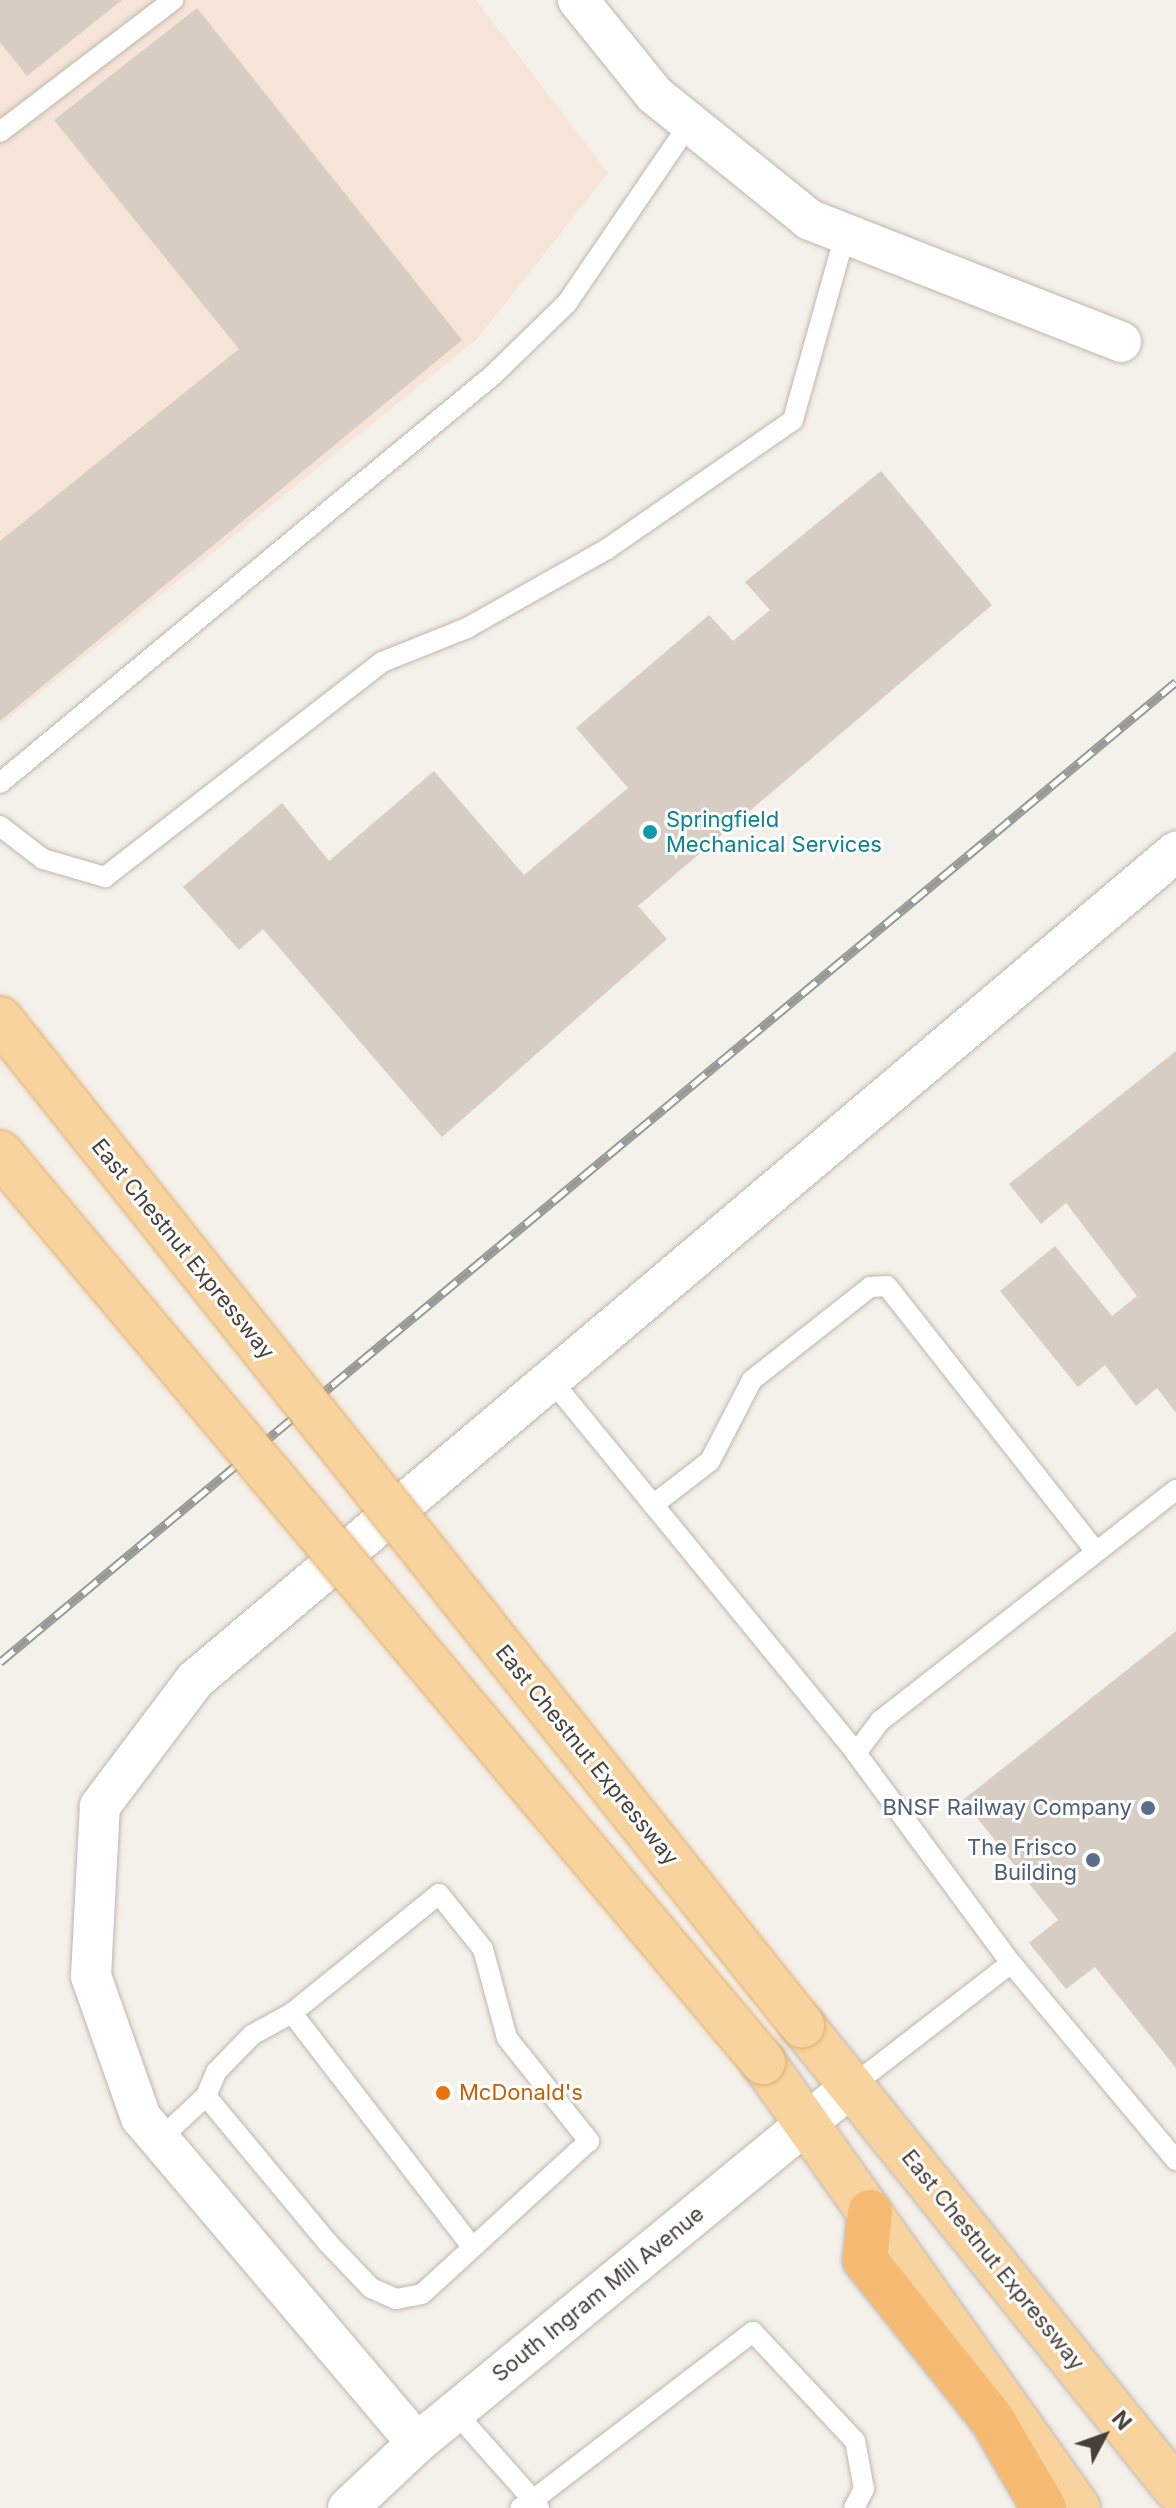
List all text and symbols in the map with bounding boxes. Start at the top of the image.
place label: Springfield Mechanical Services [666,806,882,858]
marker: Springfield Mechanical Services [641,823,659,841]
street label: East Chestnut Expressway [86,1134,280,1364]
street label: East Chestnut Expressway [490,1640,684,1870]
place label: BNSF Railway Company [882,1795,1132,1821]
marker: BNSF Railway Company [1139,1799,1157,1817]
place label: The Frisco Building [967,1834,1077,1886]
marker: The Frisco Building [1084,1851,1102,1869]
place label: McDonald's [459,2080,583,2106]
marker: McDonald's [434,2084,452,2102]
street label: East Chestnut Expressway [896,2145,1090,2375]
street label: South Ingram Mill Avenue [487,2201,709,2387]
north arrow [1064,2396,1144,2476]
text: N [1107,2405,1137,2435]

